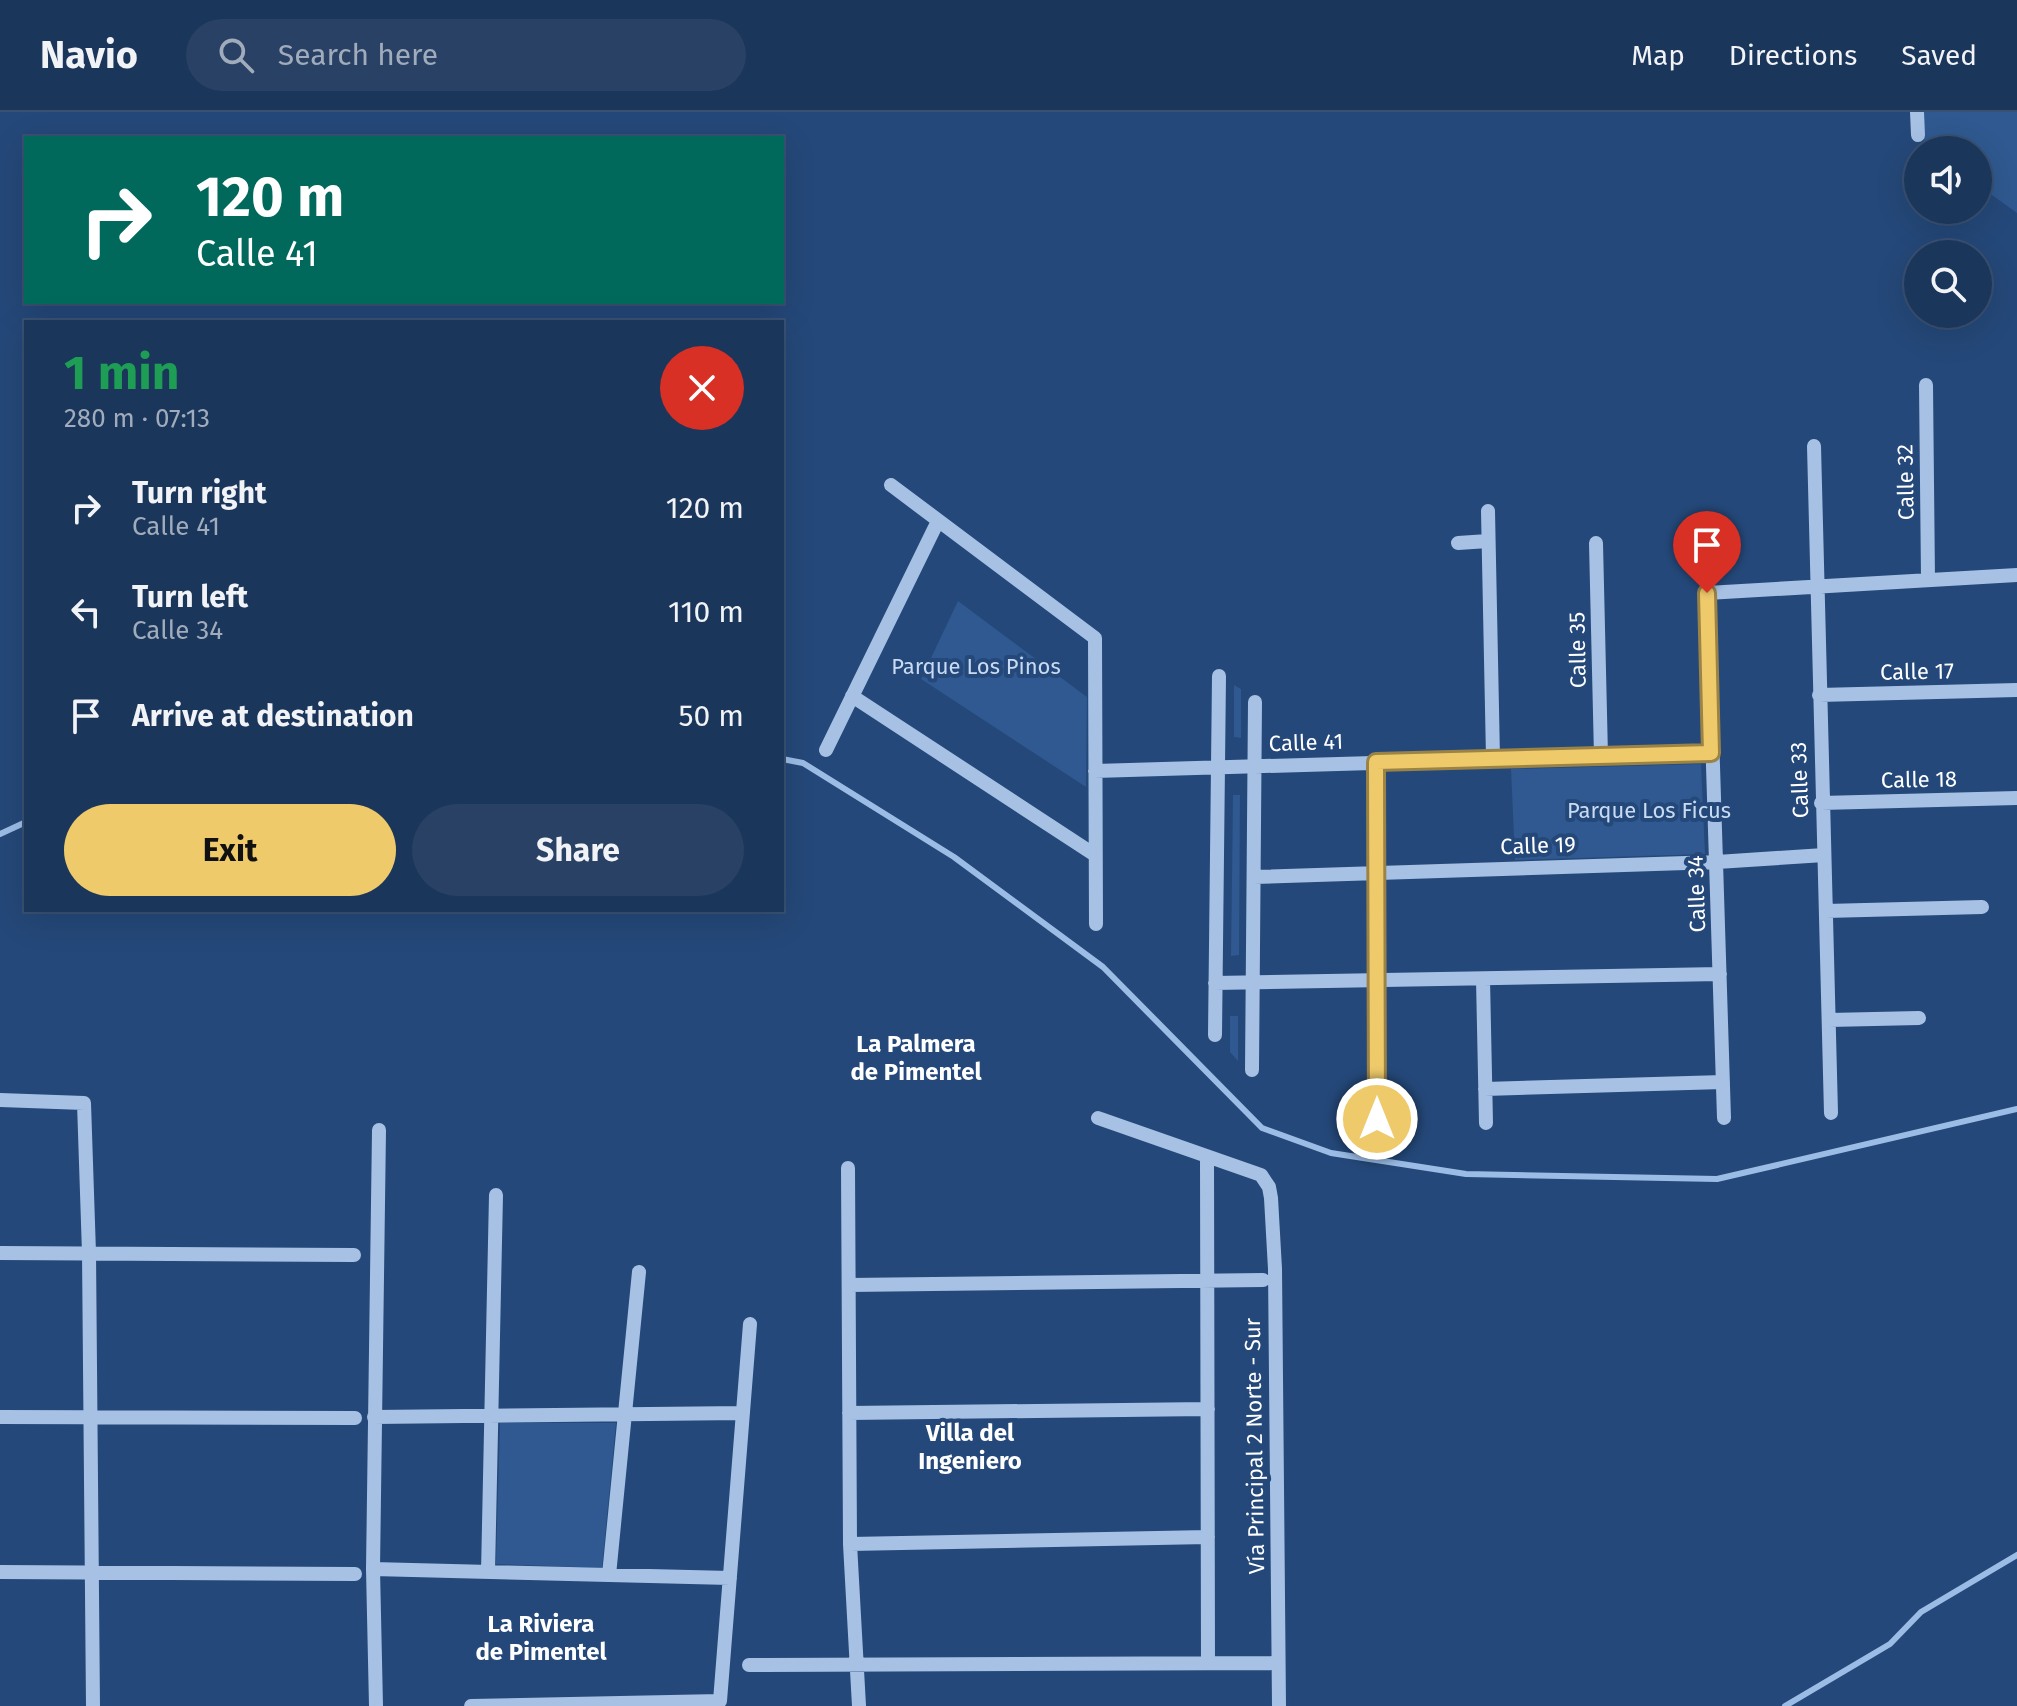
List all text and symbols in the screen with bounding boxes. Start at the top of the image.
search box [186,19,746,91]
text: Navio [40,32,138,78]
icon: search [214,33,258,77]
text: Search here [278,37,438,73]
text: Map [1631,39,1685,72]
text: Directions [1729,39,1857,72]
text: Saved [1901,39,1977,72]
map controls [1904,136,1992,328]
button: sound [1904,136,1992,224]
text: 120 m [196,164,344,231]
icon: right [64,168,168,272]
text: Calle 41 [196,232,318,276]
button: search [1904,240,1992,328]
text: 1 min [64,344,179,402]
button: close [660,346,744,430]
text: 280 m · 07:13 [64,403,210,434]
street label: Calle 32 [1891,444,1920,520]
text: Turn right [132,475,267,511]
icon: right [64,486,108,530]
text: 120 m [666,490,744,526]
text: Calle 41 [132,511,220,542]
pin [1673,511,1741,593]
icon: arrive [1685,523,1729,567]
text: Turn left [132,579,248,615]
icon: left [64,590,108,634]
text: 110 m [668,594,744,630]
street label: Calle 35 [1563,612,1592,688]
text: Calle 34 [132,615,223,646]
park label: Parque Los Pinos [891,653,1061,680]
street label: Calle 17 [1880,657,1954,686]
icon: arrive [64,694,108,738]
text: Arrive at destination [132,698,414,734]
text: 50 m [679,698,744,734]
street label: Calle 41 [1268,728,1344,757]
street label: Calle 33 [1785,741,1814,819]
street label: Calle 18 [1881,765,1957,794]
park label: Parque Los Ficus [1567,797,1731,824]
button: Exit [64,804,396,896]
button: Share [412,804,744,896]
street label: Calle 19 [1500,831,1576,860]
street label: Calle 34 [1682,855,1711,933]
district label: La Palmera de Pimentel [850,1030,982,1086]
position arrow [1335,1077,1419,1161]
street label: Vía Principal 2 Norte - Sur [1239,1317,1270,1574]
district label: Villa del Ingeniero [918,1419,1022,1475]
district label: La Riviera de Pimentel [475,1610,607,1666]

